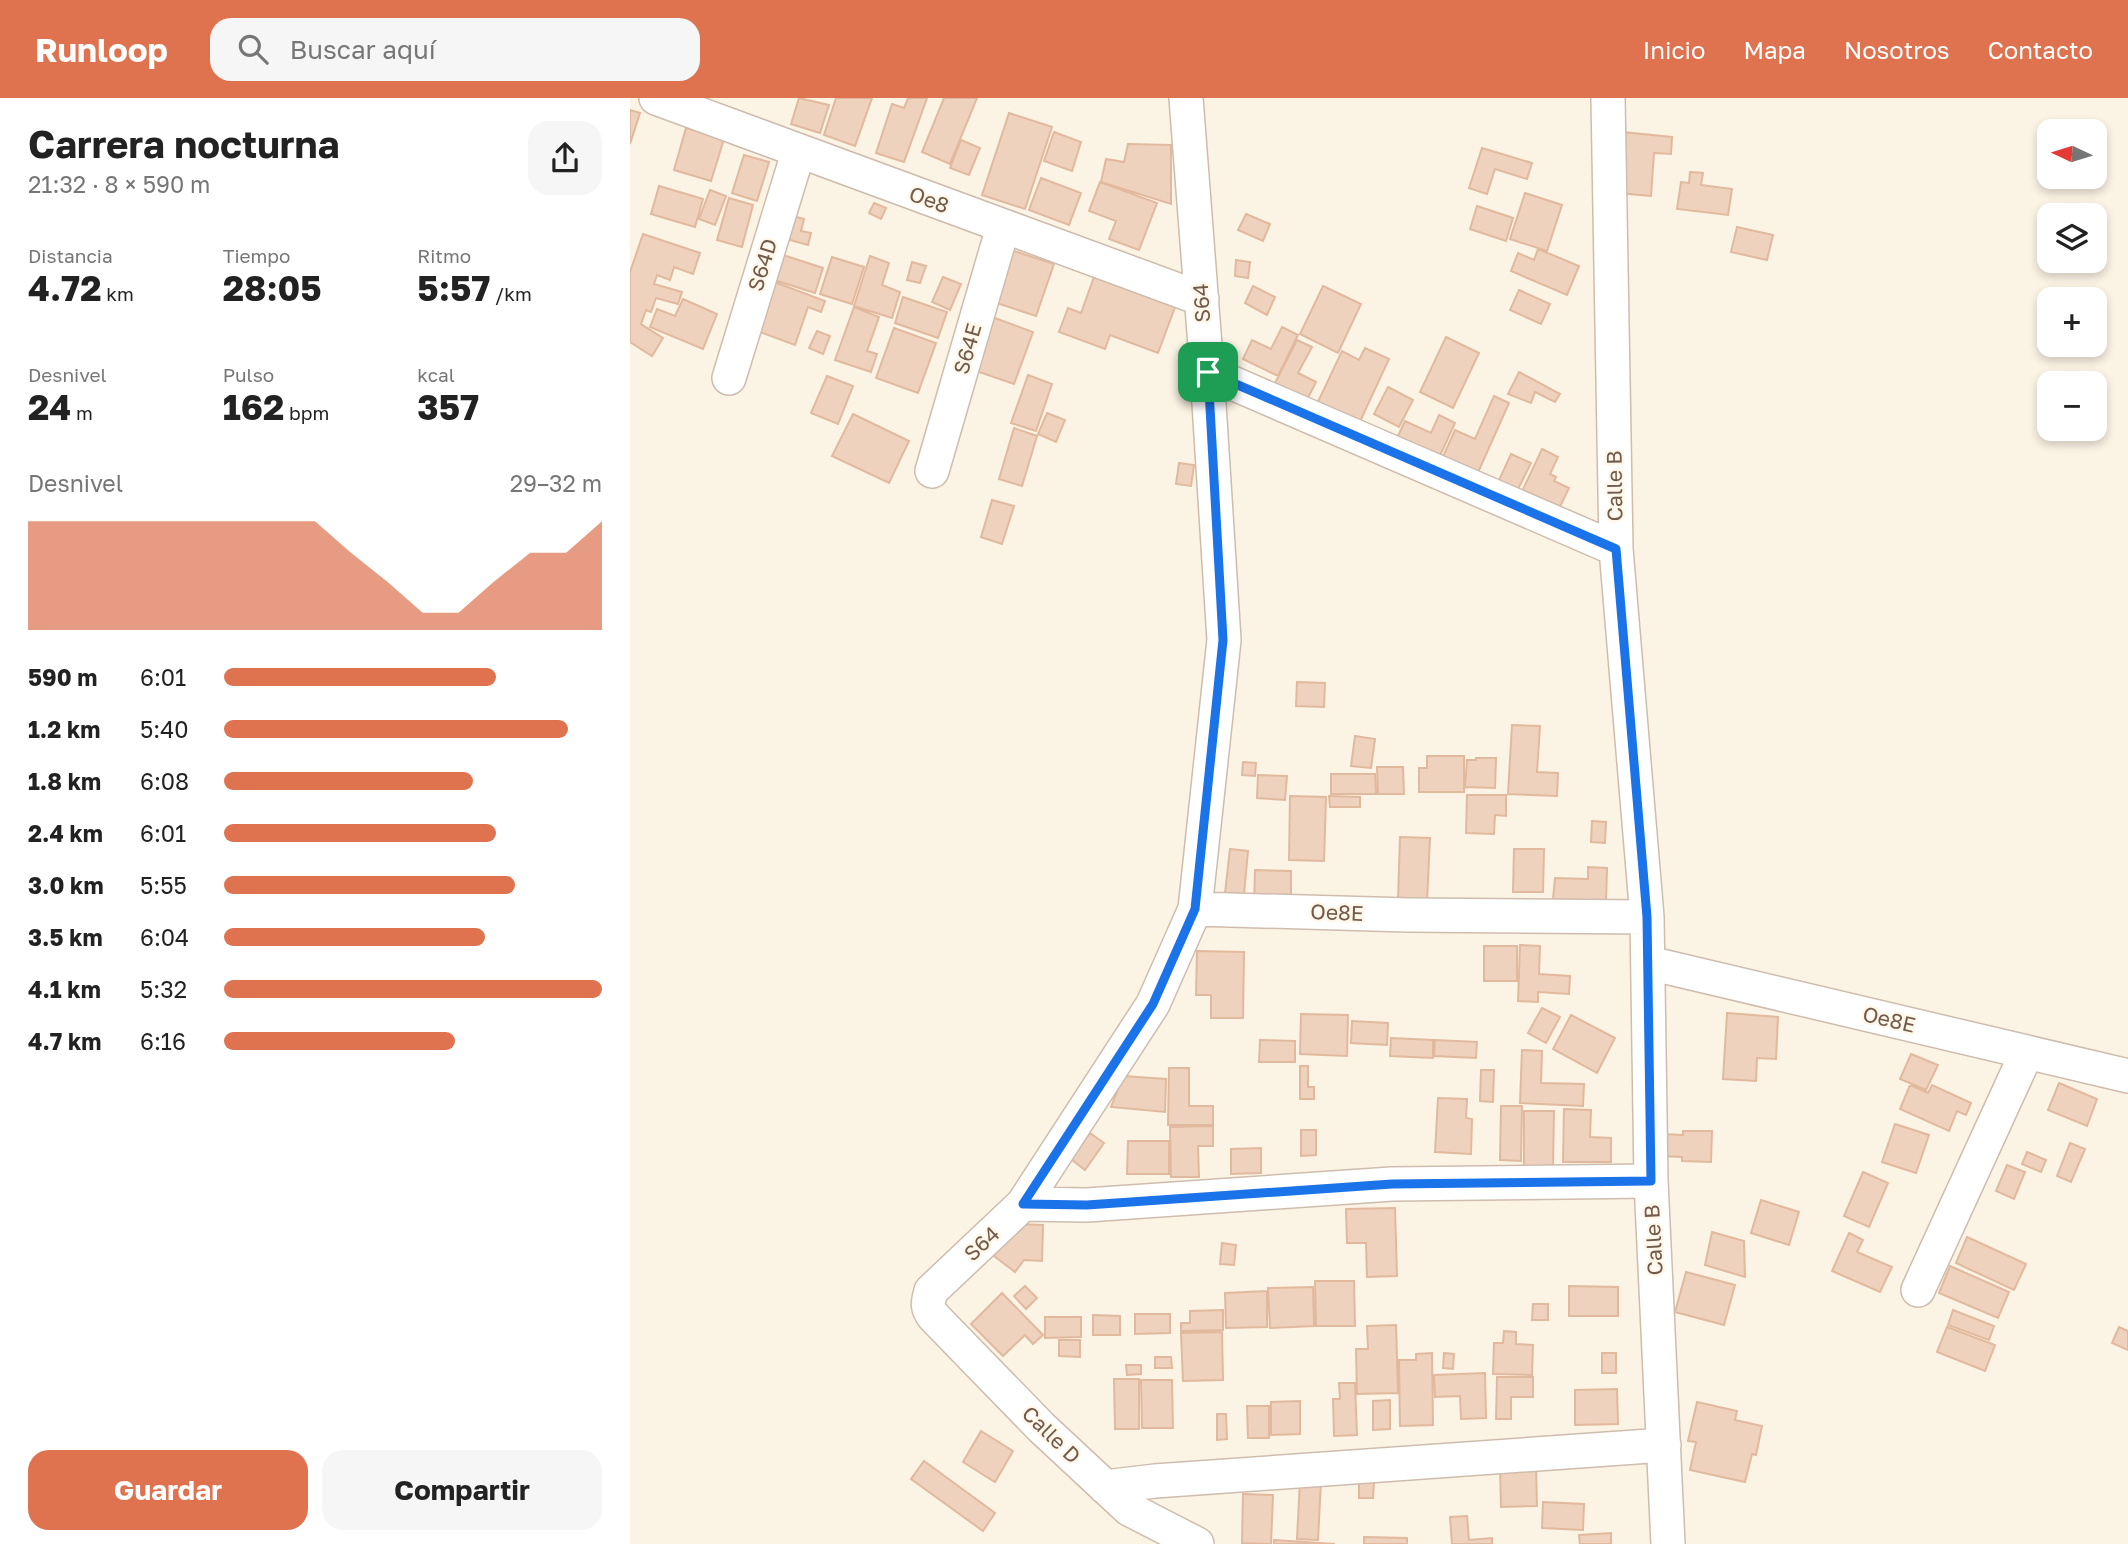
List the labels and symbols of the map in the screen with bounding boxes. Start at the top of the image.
north arrow [2037,119,2107,189]
street label: Oe8 [906,180,953,218]
street label: S64D [742,235,782,294]
street label: S64 [1187,283,1215,323]
street label: S64E [947,320,987,377]
pin [1178,342,1238,402]
street label: Calle B [1600,450,1628,522]
street label: Oe8E [1310,898,1364,926]
street label: Oe8E [1860,1000,1918,1038]
street label: Calle B [1638,1204,1668,1276]
street label: S64 [958,1220,1004,1266]
street label: Calle D [1017,1400,1086,1468]

